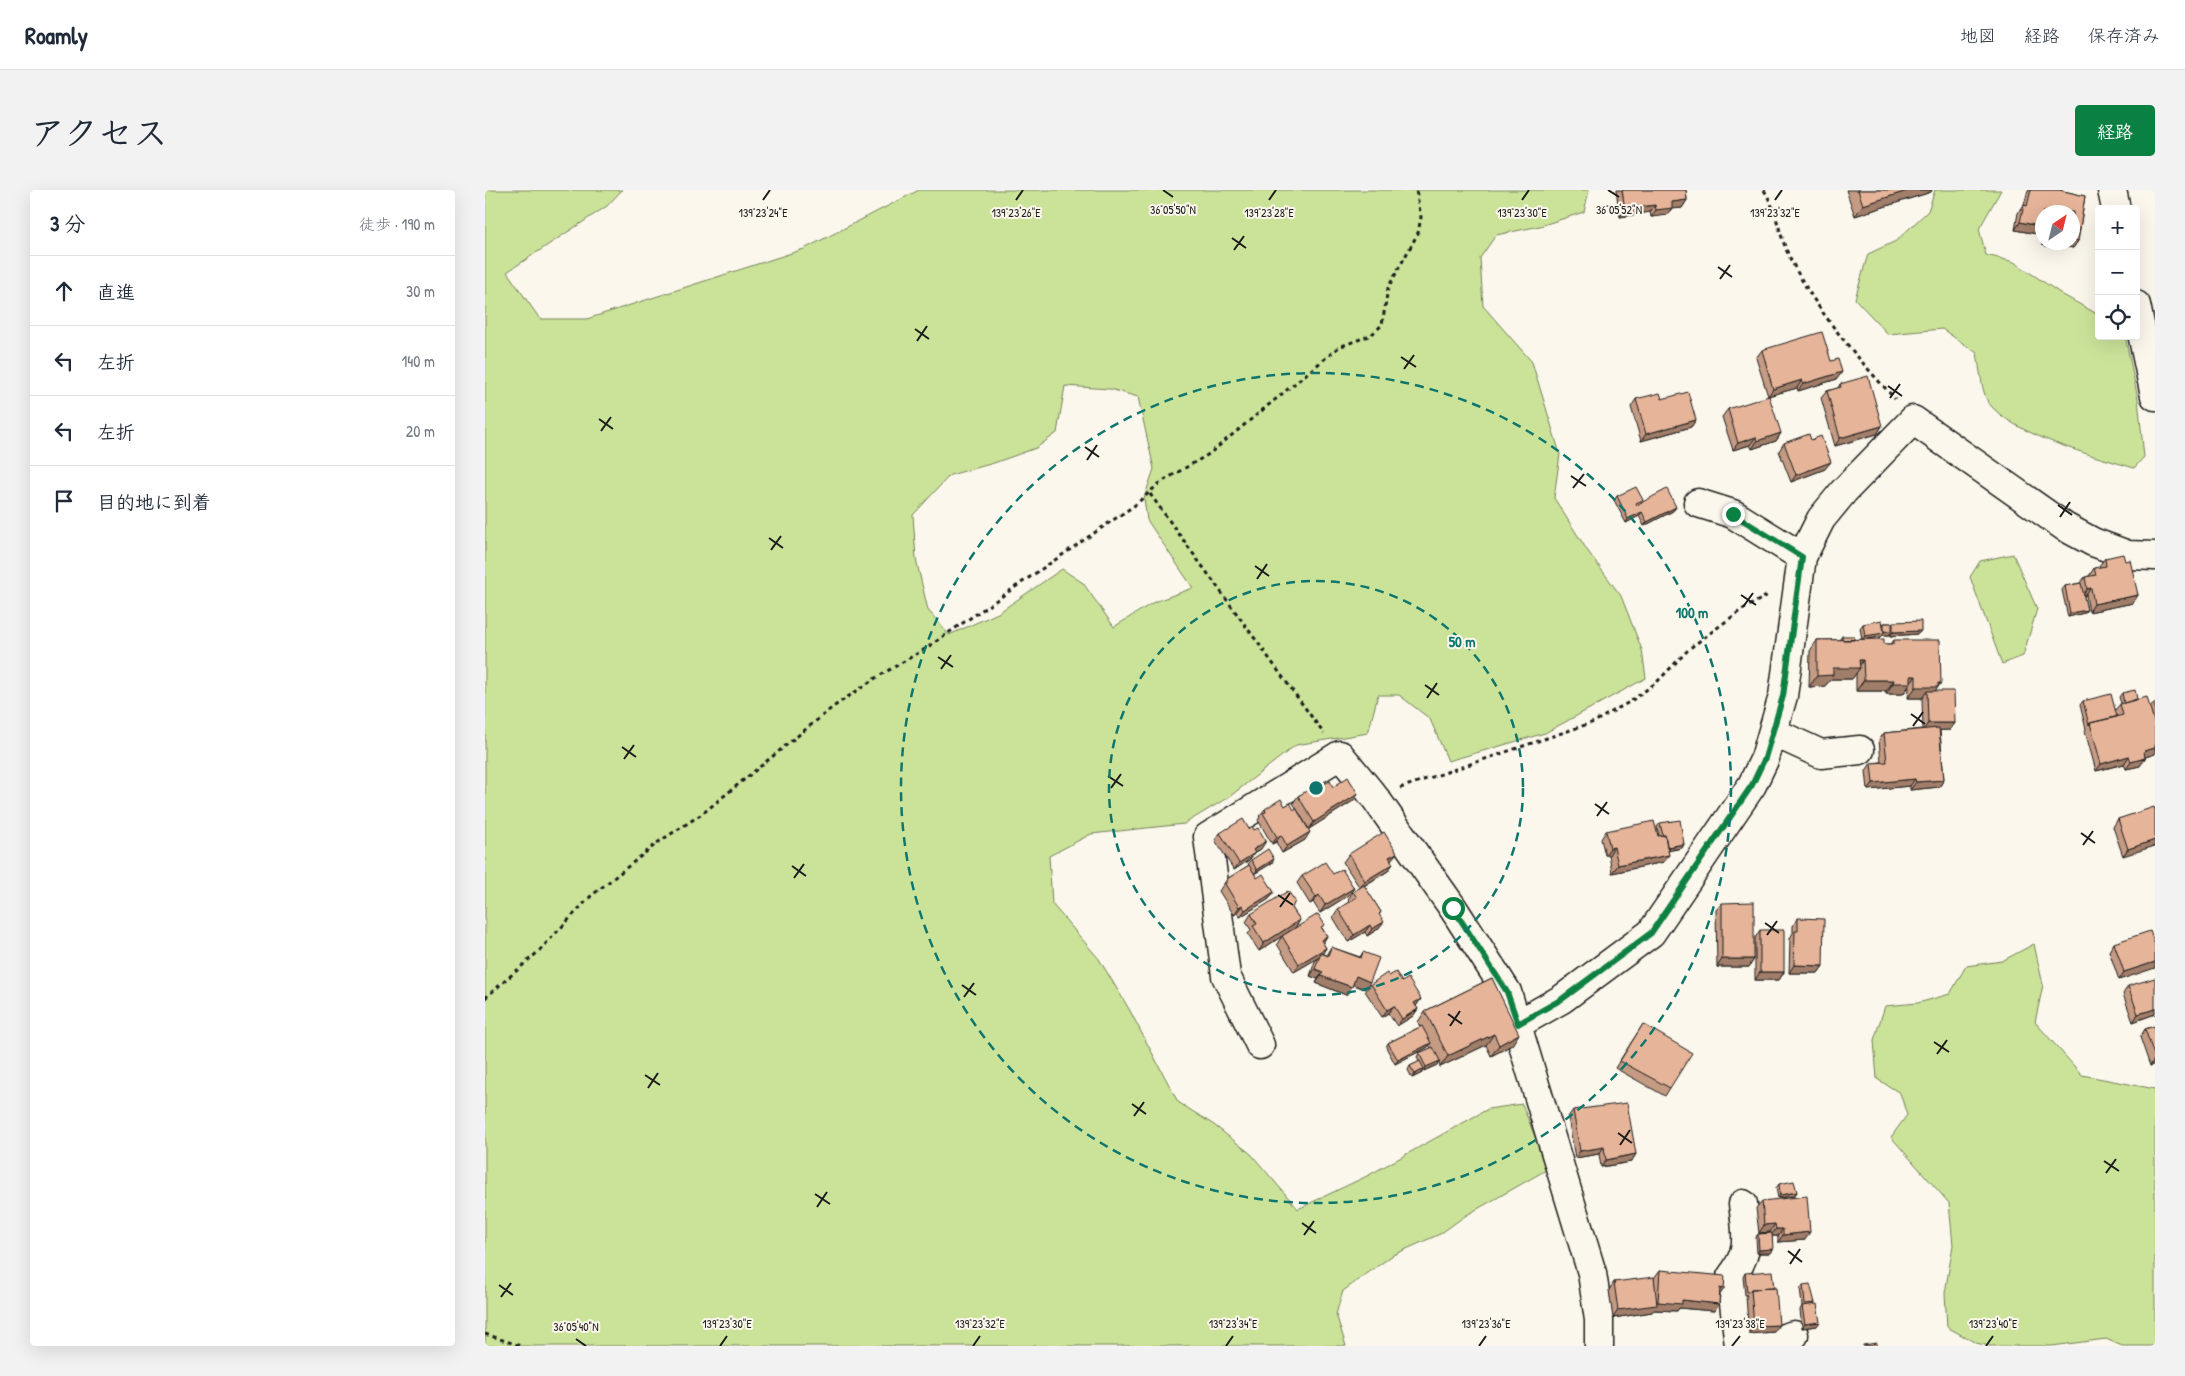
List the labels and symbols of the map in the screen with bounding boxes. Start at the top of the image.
text: 36°05'50"N [1150,201,1196,218]
text: 36°05'52"N [1596,201,1642,218]
text: 139°23'24"E [739,204,788,221]
text: 139°23'26"E [991,204,1041,221]
text: 139°23'28"E [1244,204,1295,221]
text: 139°23'30"E [1497,204,1547,221]
text: 139°23'32"E [1750,204,1801,221]
north arrow [2035,205,2080,250]
route end [1722,503,1745,526]
text: 100 m [1676,602,1708,623]
text: 50 m [1449,631,1475,652]
centre of rings [1307,779,1325,797]
route start [1442,897,1465,920]
text: 139°23'30"E [702,1315,752,1332]
text: 139°23'32"E [955,1315,1006,1332]
text: 139°23'34"E [1209,1315,1258,1332]
text: 139°23'36"E [1462,1315,1511,1332]
text: 139°23'38"E [1715,1315,1765,1332]
text: 139°23'40"E [1969,1315,2018,1332]
text: 36°05'40"N [553,1318,599,1335]

